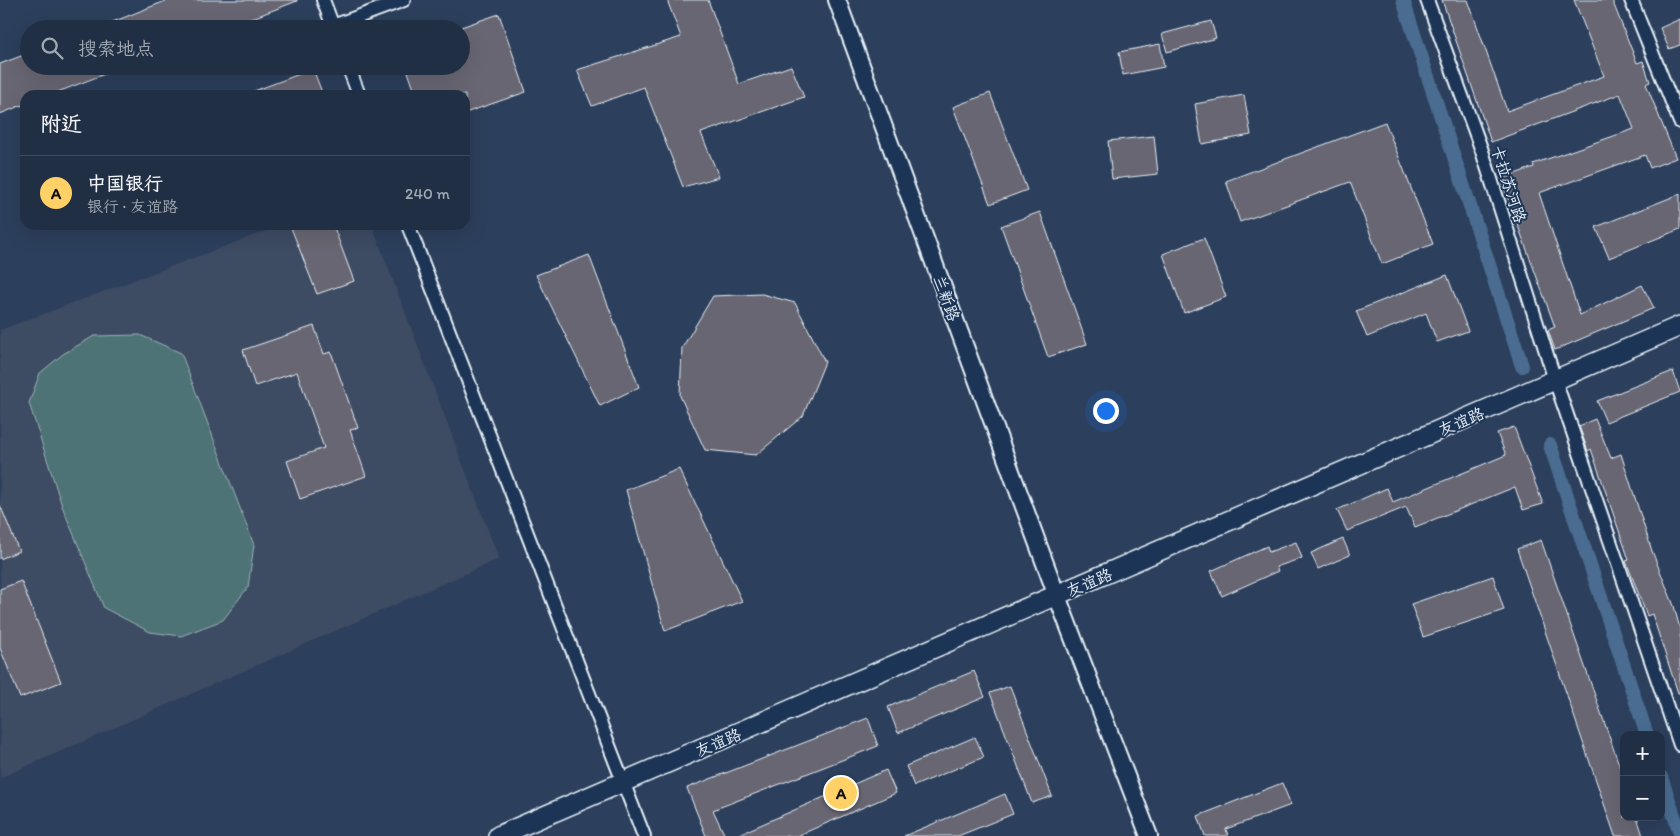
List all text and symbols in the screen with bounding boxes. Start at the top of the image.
search box [20,20,470,75]
icon: search [38,34,66,62]
text: 搜索地点 [78,37,154,60]
text: 附近 [40,111,82,136]
street label: 卡拉苏河路 [1487,143,1530,225]
text: 中国银行 [87,172,163,195]
text: A [51,184,61,203]
text: 240 m [405,184,450,203]
text: 银行 · 友谊路 [87,197,178,216]
street label: 兰新路 [929,272,964,324]
your location [1093,398,1119,424]
street label: 友谊路 [1435,403,1487,440]
street label: 友谊路 [1063,564,1115,601]
street label: 友谊路 [692,724,744,761]
map controls [1620,731,1665,821]
button: + [1620,731,1665,776]
pin: A [825,774,857,812]
button: − [1620,776,1665,821]

